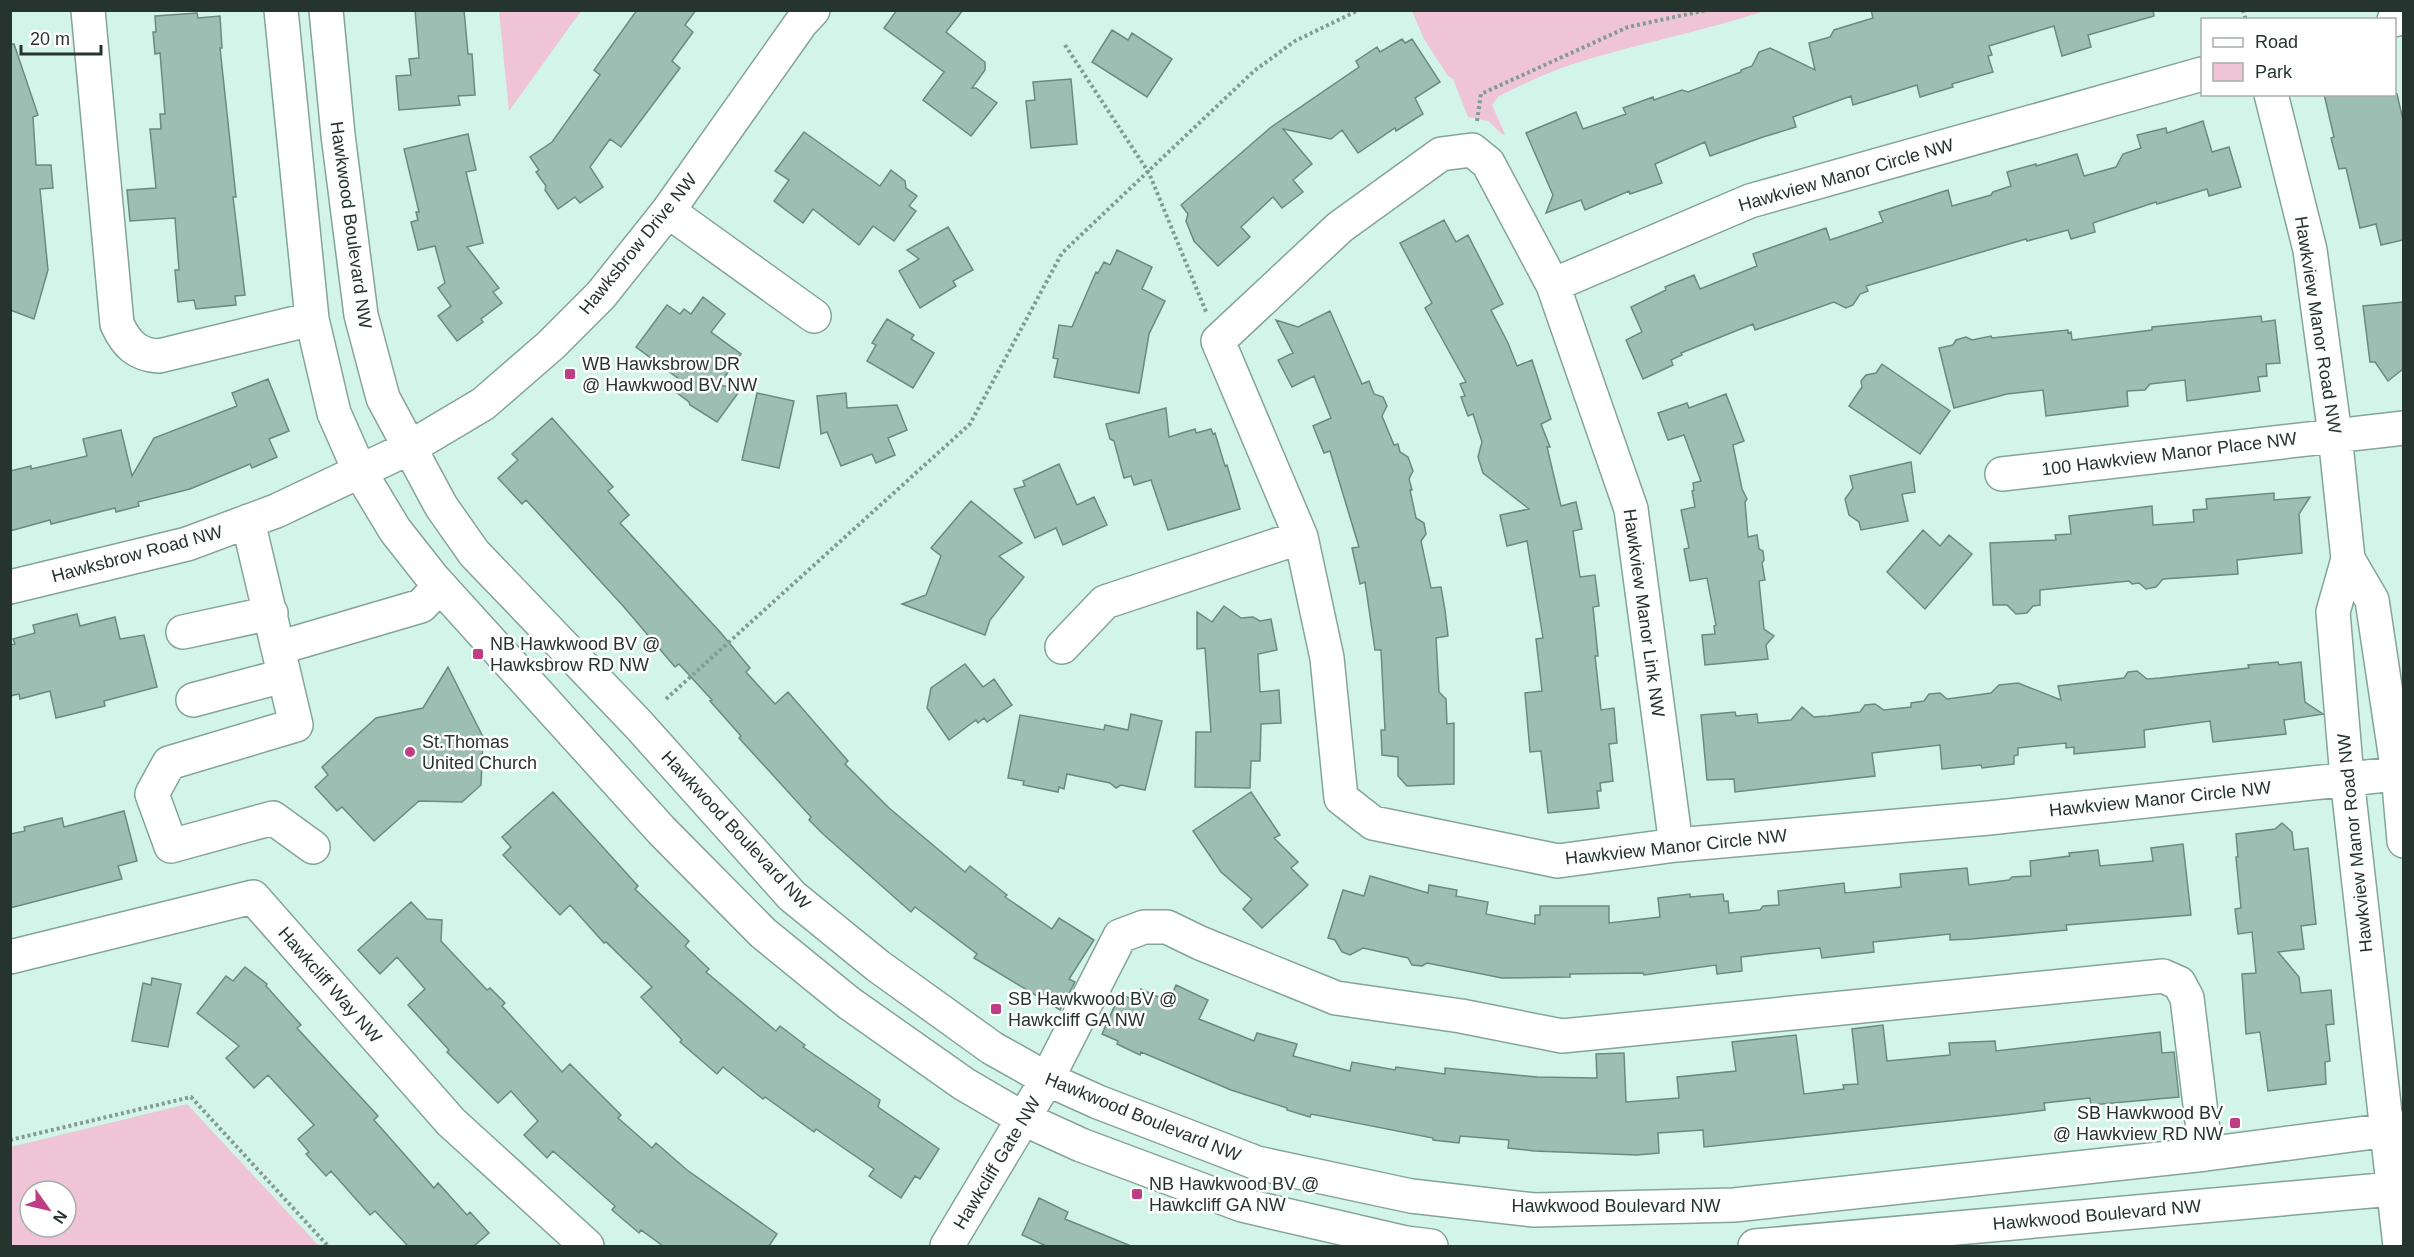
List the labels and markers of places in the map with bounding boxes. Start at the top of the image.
place label: WB Hawksbrow DR @ Hawkwood BV NW [582,354,757,395]
marker: WB Hawksbrow DR @ Hawkwood BV NW [563,367,577,381]
place label: NB Hawkwood BV @ Hawksbrow RD NW [490,634,660,675]
marker: NB Hawkwood BV @ Hawksbrow RD NW [471,647,485,661]
place label: St.Thomas United Church [422,732,537,773]
marker: St.Thomas United Church [403,745,417,759]
place label: SB Hawkwood BV @ Hawkcliff GA NW [1008,989,1177,1030]
marker: SB Hawkwood BV @ Hawkcliff GA NW [989,1002,1003,1016]
place label: SB Hawkwood BV @ Hawkview RD NW [2053,1103,2223,1144]
marker: SB Hawkwood BV @ Hawkview RD NW [2228,1116,2242,1130]
place label: NB Hawkwood BV @ Hawkcliff GA NW [1149,1174,1319,1215]
marker: NB Hawkwood BV @ Hawkcliff GA NW [1130,1187,1144,1201]

